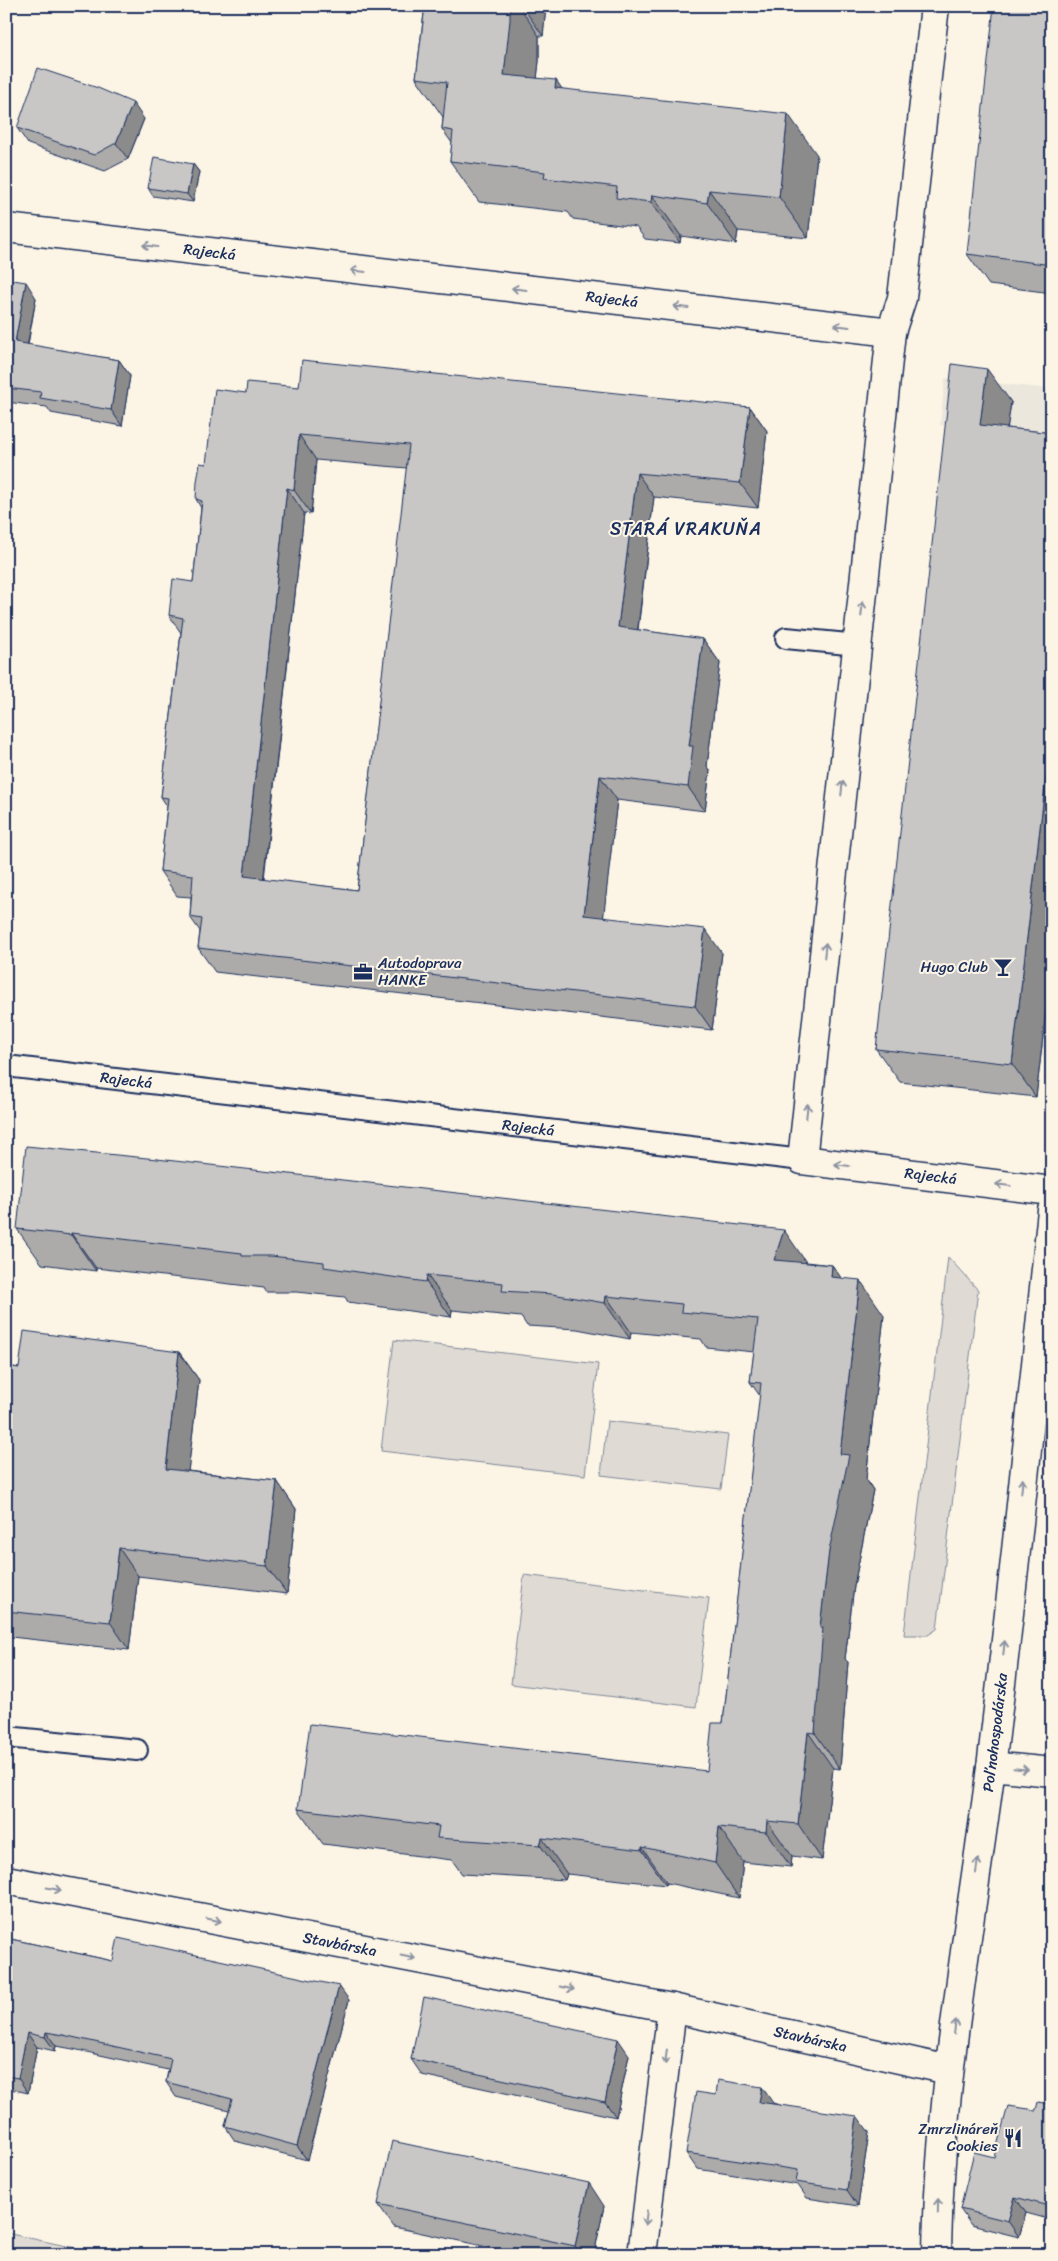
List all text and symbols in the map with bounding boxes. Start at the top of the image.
street label: Rajecká [182,236,238,268]
one-way arrow [142,241,158,251]
one-way arrow [350,266,366,275]
street label: Rajecká [584,283,640,315]
one-way arrow [512,284,528,294]
one-way arrow [673,302,689,312]
one-way arrow [835,321,851,331]
district label: STARÁ VRAKUŇA [610,513,762,545]
one-way arrow [857,601,867,617]
one-way arrow [837,780,847,796]
one-way arrow [820,942,830,958]
place label: Autodoprava HANKE [377,950,462,993]
place label: Hugo Club [921,954,988,980]
bar icon: Hugo Club [992,956,1014,978]
office icon: Autodoprava HANKE [352,961,374,983]
street label: Rajecká [99,1064,154,1096]
one-way arrow [802,1103,812,1119]
street label: Rajecká [501,1112,556,1144]
one-way arrow [834,1160,850,1170]
street label: Rajecká [903,1160,959,1192]
one-way arrow [996,1180,1012,1190]
one-way arrow [1017,1478,1027,1494]
one-way arrow [999,1640,1009,1656]
street label: Poľnohospodárska [975,1671,1015,1794]
one-way arrow [1013,1764,1029,1774]
one-way arrow [972,1858,982,1874]
one-way arrow [46,1885,62,1894]
one-way arrow [205,1915,221,1925]
street label: Stavbárska [301,1924,379,1964]
one-way arrow [399,1953,415,1962]
one-way arrow [559,1984,575,1993]
street label: Stavbárska [771,2018,850,2060]
one-way arrow [950,2019,960,2035]
one-way arrow [661,2048,671,2064]
place label: Zmrzlináreň Cookies [918,2116,998,2159]
restaurant icon: Zmrzlináreň Cookies [1002,2127,1024,2149]
one-way arrow [933,2198,943,2214]
one-way arrow [641,2210,651,2226]

